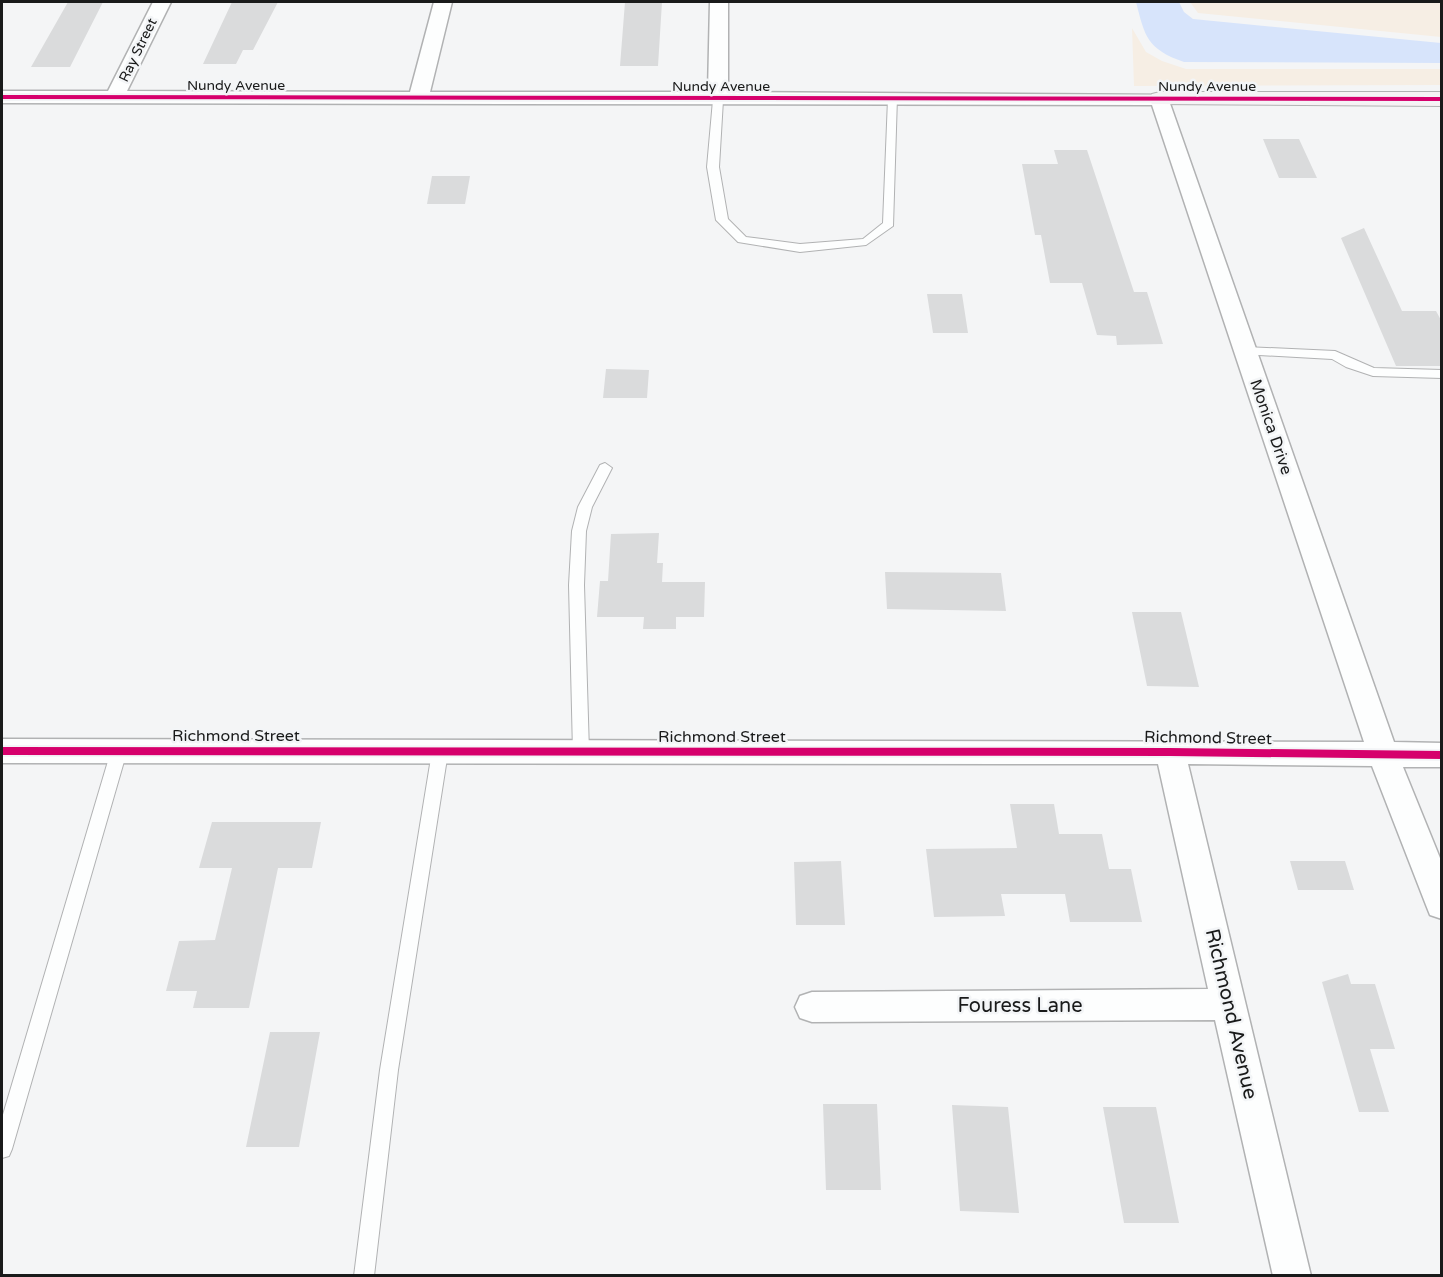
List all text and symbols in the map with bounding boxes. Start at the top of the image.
street label: Ray Street [115,15,161,85]
street label: Nundy Avenue [187,77,285,94]
street label: Nundy Avenue [672,78,770,95]
street label: Nundy Avenue [1158,78,1256,95]
street label: Monica Drive [1245,377,1297,477]
street label: Richmond Street [172,726,300,746]
street label: Richmond Street [658,727,786,747]
street label: Richmond Street [1144,727,1272,749]
street label: Richmond Avenue [1200,926,1262,1102]
street label: Fouress Lane [957,994,1083,1018]

